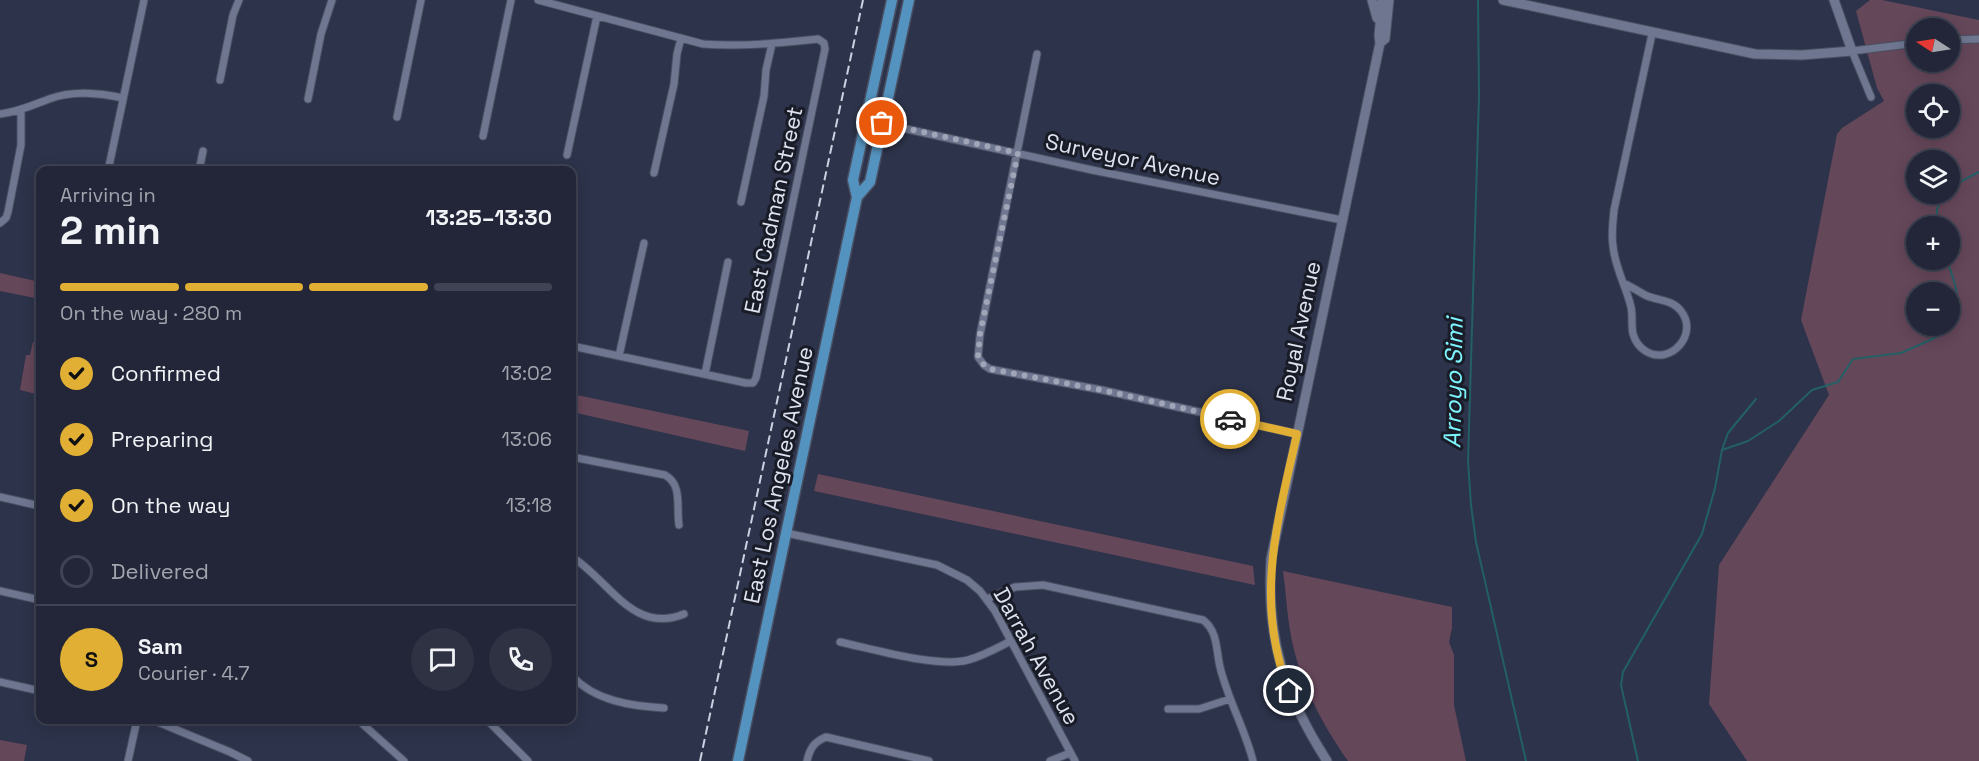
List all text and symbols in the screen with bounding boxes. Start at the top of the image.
north arrow [1906,18,1960,72]
map controls [1906,18,1960,336]
button: locate [1906,84,1960,138]
pin [856,97,907,148]
street label: East Cadman Street [737,104,809,316]
icon: bag [865,106,898,139]
street label: Surveyor Avenue [1043,127,1223,191]
button: layers [1906,150,1960,204]
text: Arriving in [60,182,156,208]
text: 13:25–13:30 [425,203,552,231]
text: 2 min [60,206,161,255]
button: + [1906,216,1960,270]
street label: Royal Avenue [1270,259,1326,403]
button: − [1906,282,1960,336]
text: On the way · 280 m [60,300,242,326]
water label: Arroyo Simi [1436,314,1470,448]
street label: East Los Angeles Avenue [737,344,819,606]
icon: check [60,357,93,390]
text: Confirmed [111,359,221,387]
text: 13:02 [502,360,552,386]
courier [1200,389,1260,449]
icon: car [1214,403,1247,436]
icon: check [60,423,93,456]
text: Preparing [111,425,213,453]
text: 13:06 [501,426,552,452]
icon: check [60,489,93,522]
text: On the way [111,491,230,519]
text: 13:18 [506,492,552,518]
text: Delivered [111,557,209,585]
street label: Darrah Avenue [988,582,1086,730]
button: chat [411,628,474,691]
button: phone [489,628,552,691]
text: Sam [138,632,183,660]
text: S [85,645,98,673]
text: Courier · 4.7 [138,660,249,686]
pin [1263,665,1314,716]
icon: home [1272,674,1305,707]

